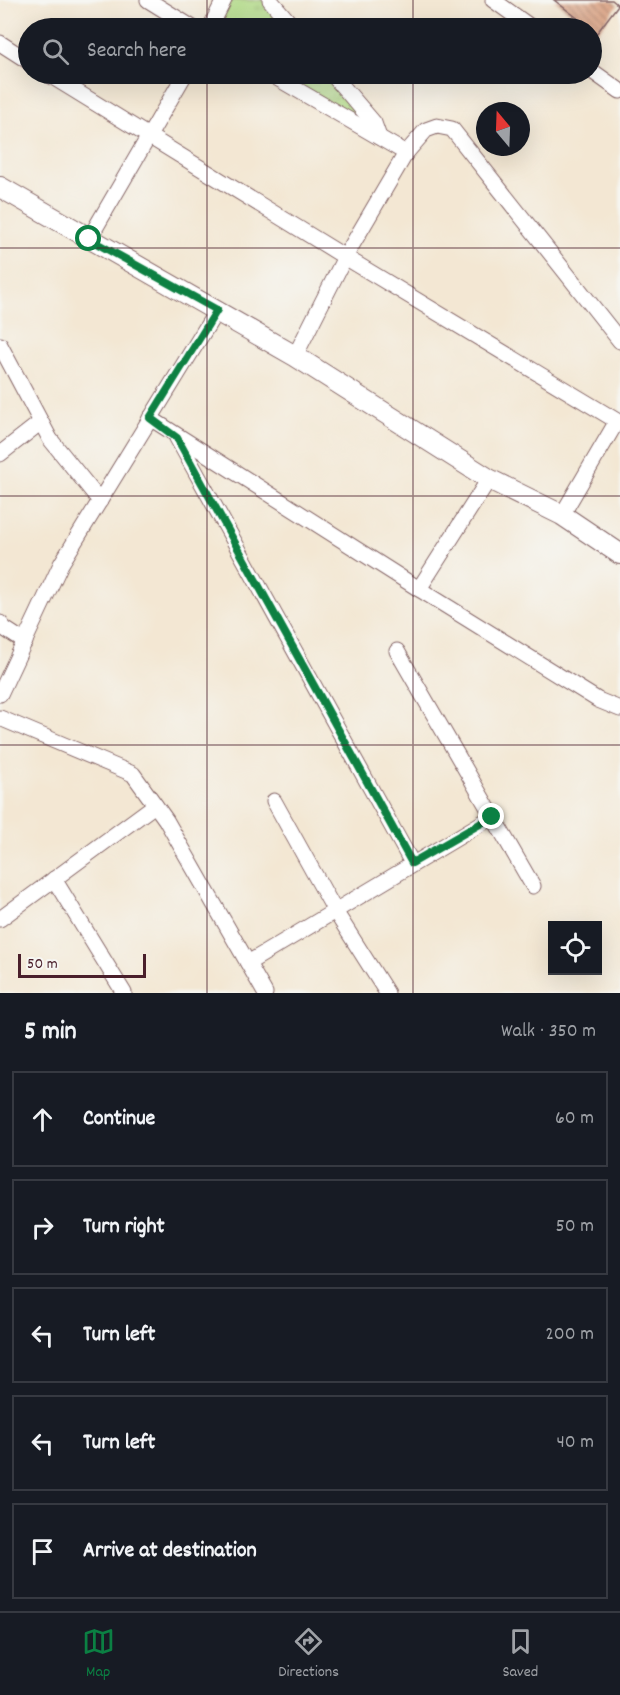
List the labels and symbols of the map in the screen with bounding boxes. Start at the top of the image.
north arrow [476,102,530,156]
route start [75,225,101,251]
route end [478,803,504,829]
scale bar [18,951,146,978]

